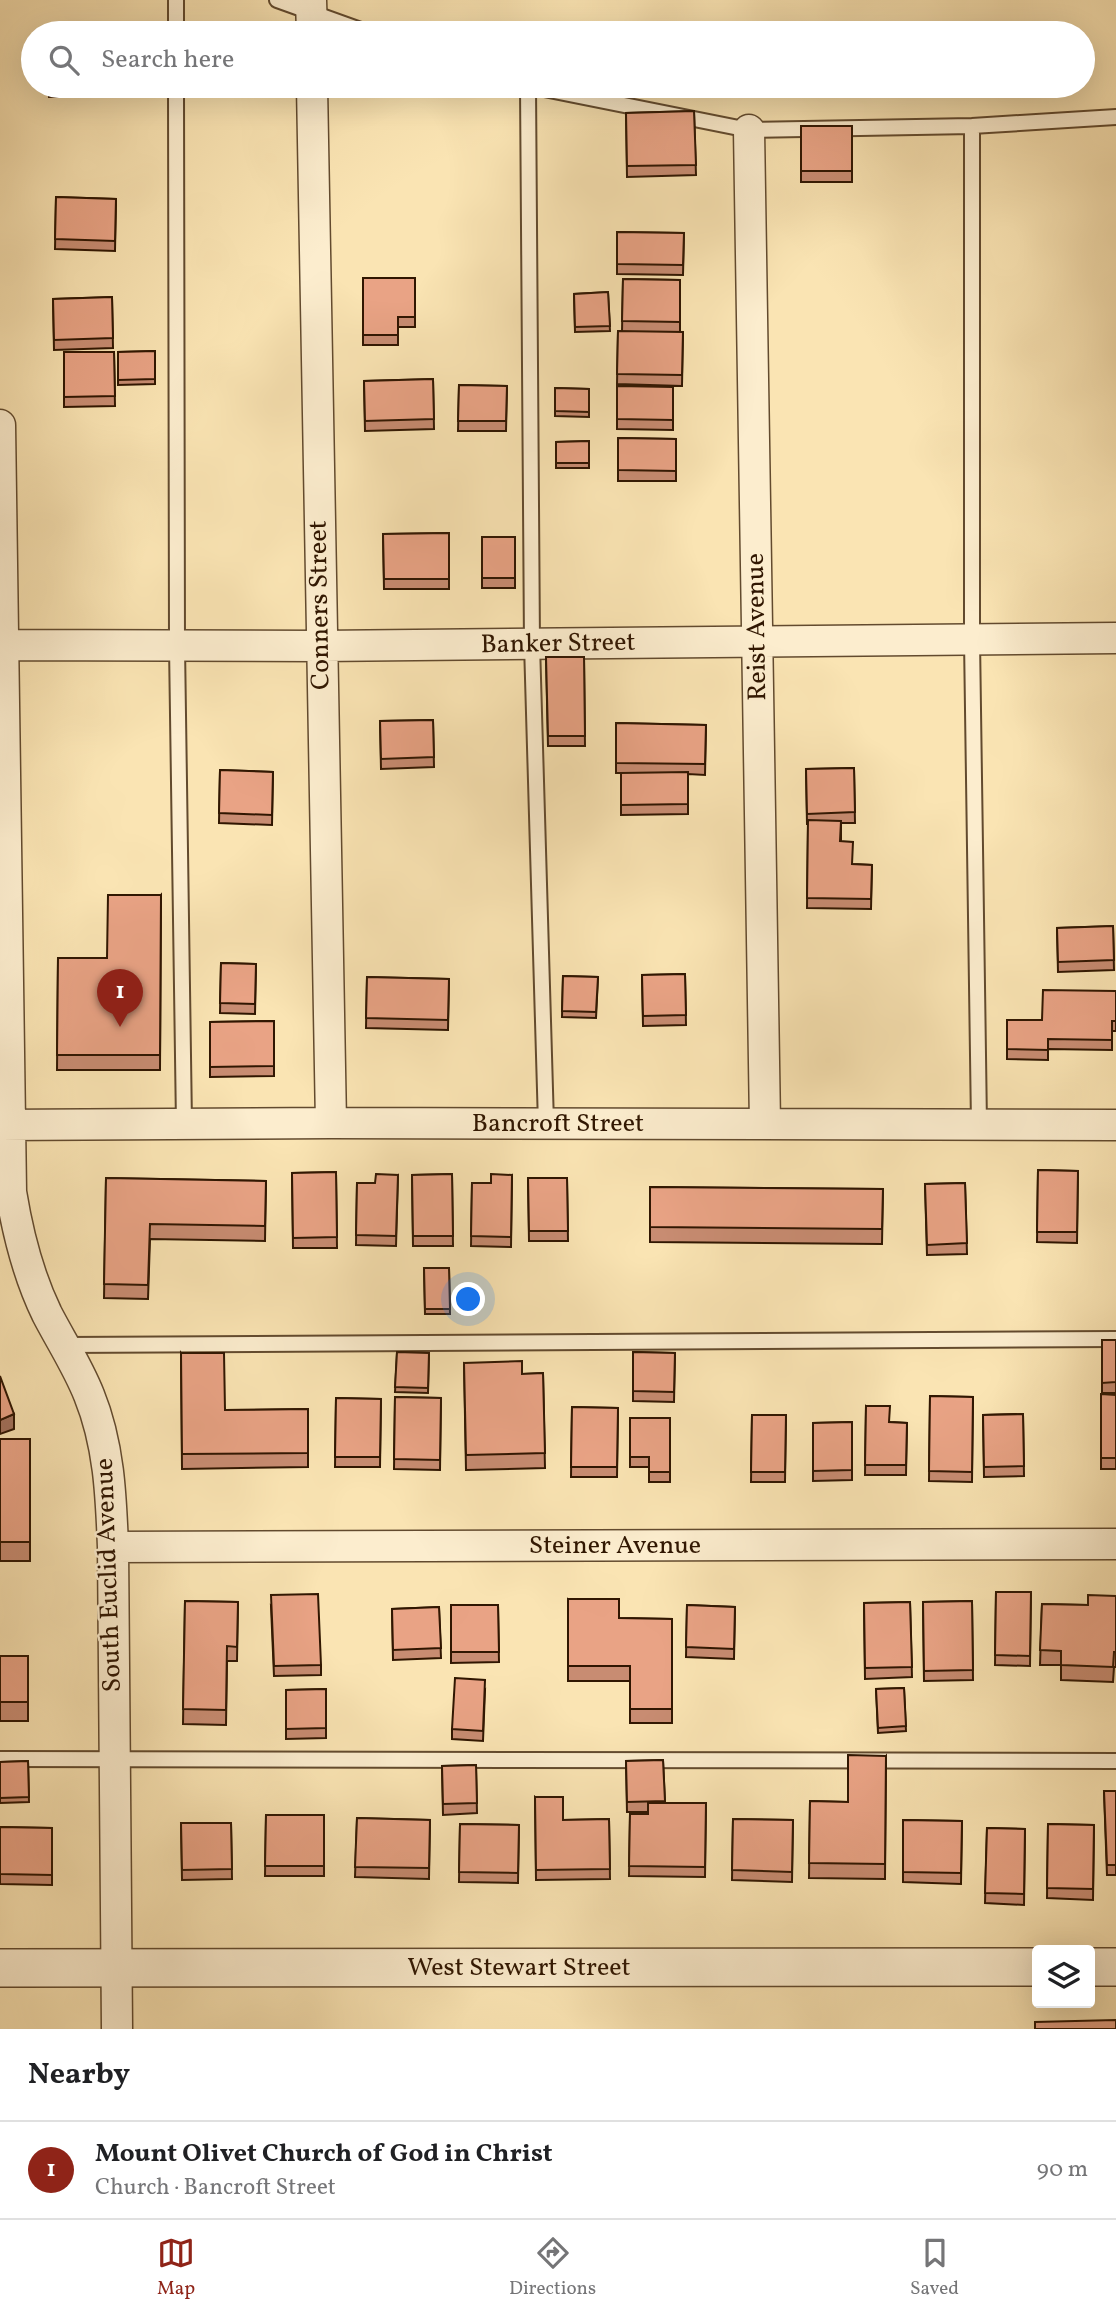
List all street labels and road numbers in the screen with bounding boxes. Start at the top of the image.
street label: Conners Street [301,520,339,690]
street label: Reist Avenue [738,553,776,701]
street label: Banker Street [480,625,636,663]
street label: Bancroft Street [472,1106,644,1142]
street label: South Euclid Avenue [87,1457,131,1693]
street label: Steiner Avenue [529,1528,701,1564]
street label: West Stewart Street [407,1950,631,1986]

